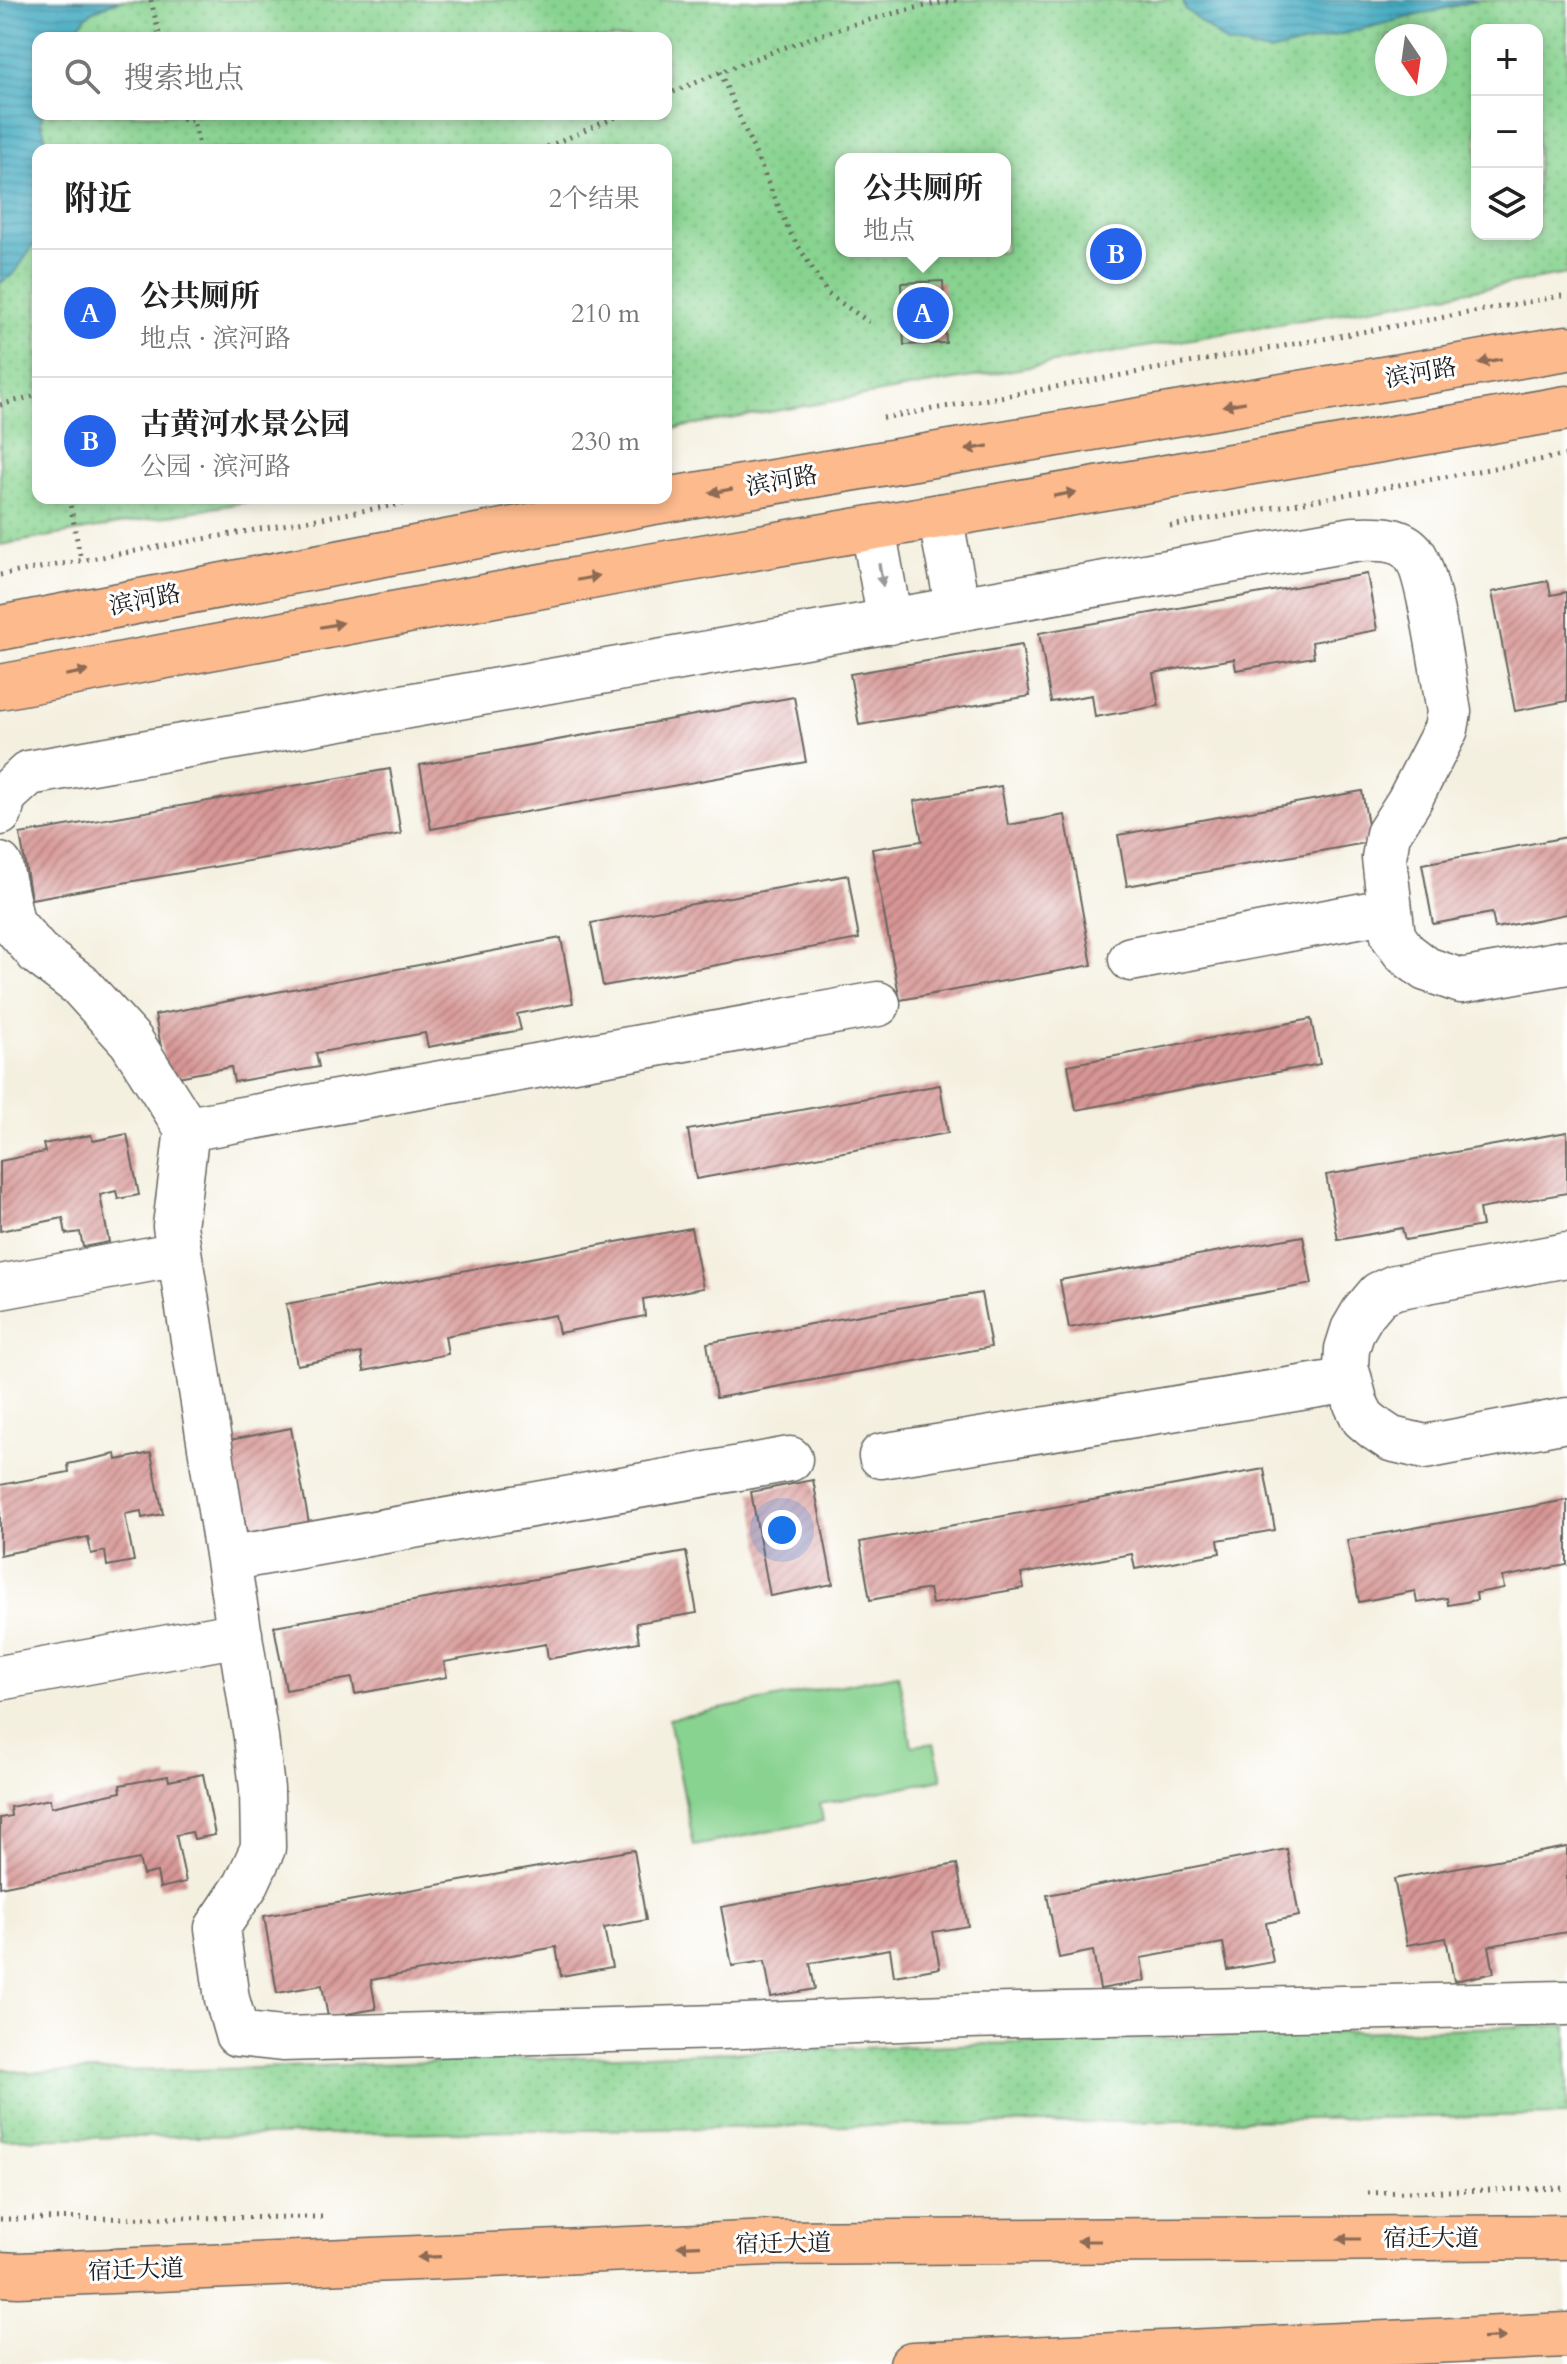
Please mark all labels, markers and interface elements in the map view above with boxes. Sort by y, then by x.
north arrow [1375,24,1447,96]
map controls [1471,24,1543,240]
button: + [1471,24,1543,96]
search box [32,32,672,120]
icon: search [60,54,104,98]
text: 搜索地点 [124,58,244,99]
button: − [1471,96,1543,168]
popup [835,153,1011,257]
text: 公共厕所 [863,168,983,209]
button: layers [1471,168,1543,240]
text: 附近 [64,176,132,222]
text: 2个结果 [549,181,640,216]
text: 地点 [863,213,915,248]
pin: B [1090,224,1142,284]
text: 公共厕所 [140,276,260,317]
pin: A [897,283,949,343]
text: A [80,296,100,331]
text: 210 m [571,296,640,331]
text: 地点 · 滨河路 [140,321,291,356]
street label: 滨河路 [1383,350,1459,396]
one-way arrow [1477,355,1502,368]
one-way arrow [1221,399,1246,411]
text: 古黄河水景公园 [140,404,350,445]
text: B [81,424,99,459]
text: 230 m [571,424,640,459]
one-way arrow [965,442,990,454]
text: 公园 · 滨河路 [140,449,291,484]
street label: 滨河路 [744,458,820,504]
one-way arrow [708,485,733,498]
one-way arrow [1052,488,1077,500]
one-way arrow [876,563,888,588]
one-way arrow [576,571,601,583]
street label: 滨河路 [107,577,183,623]
one-way arrow [320,619,345,631]
one-way arrow [64,667,89,679]
your location [762,1510,802,1550]
street label: 宿迁大道 [1383,2222,1479,2255]
street label: 宿迁大道 [735,2227,831,2261]
one-way arrow [1336,2233,1361,2245]
one-way arrow [1076,2234,1101,2247]
one-way arrow [676,2240,701,2253]
one-way arrow [416,2251,441,2264]
street label: 宿迁大道 [87,2252,185,2288]
one-way arrow [1482,2332,1507,2345]

